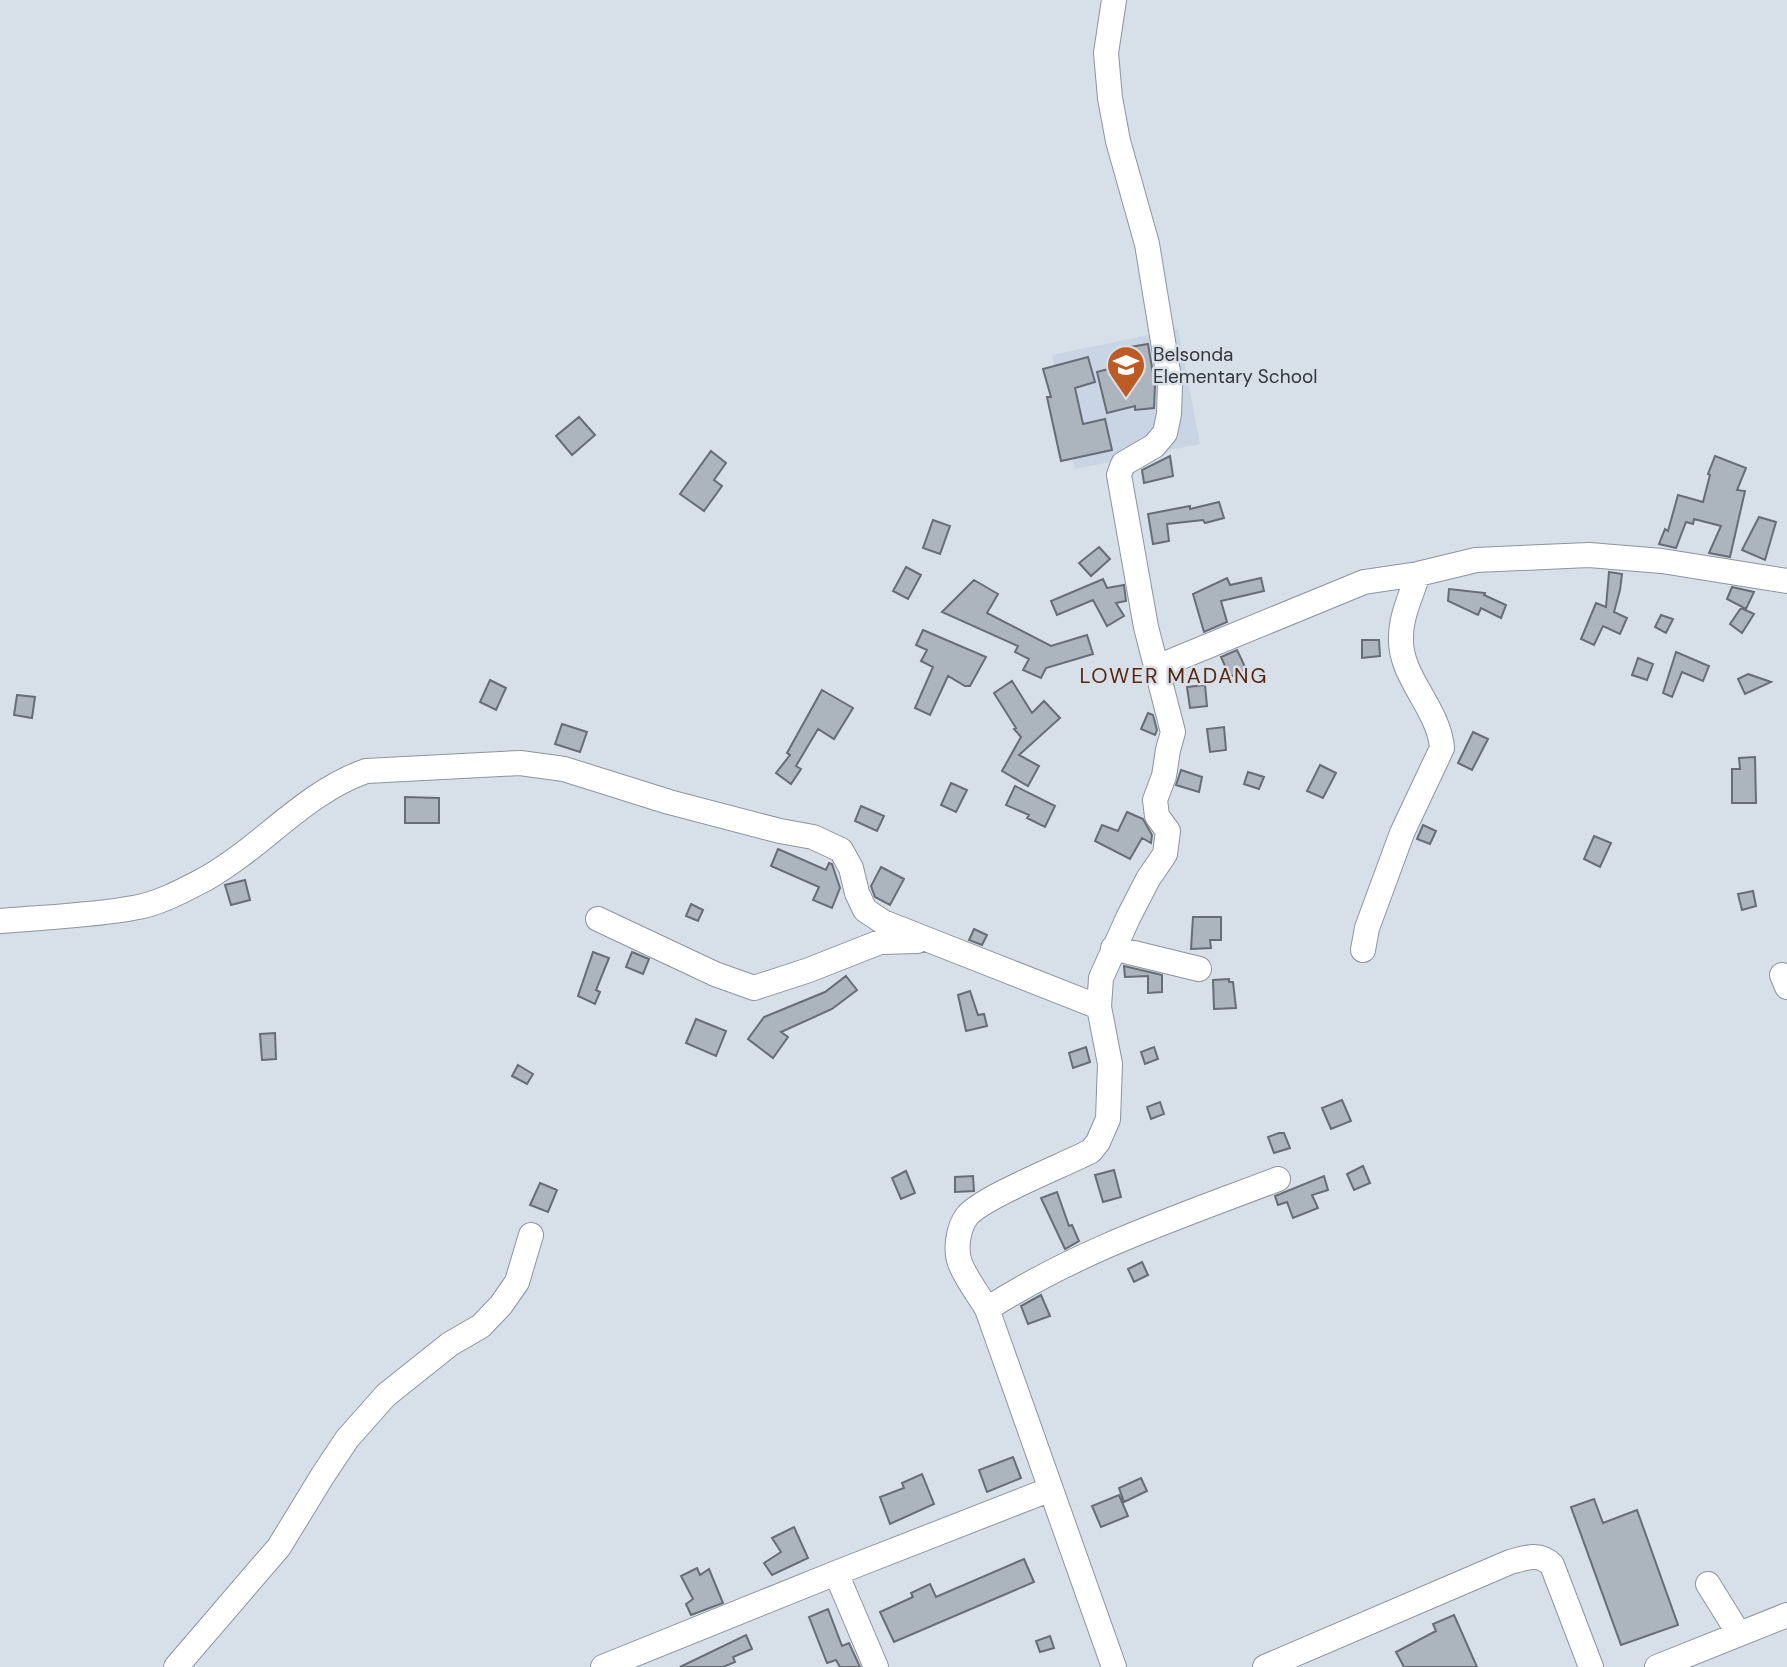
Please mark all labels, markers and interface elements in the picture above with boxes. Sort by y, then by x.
place label: Belsonda Elementary School [1153,342,1317,389]
school or university icon: Belsonda Elementary School [1105,344,1147,399]
district label: LOWER MADANG [1079,662,1269,690]

